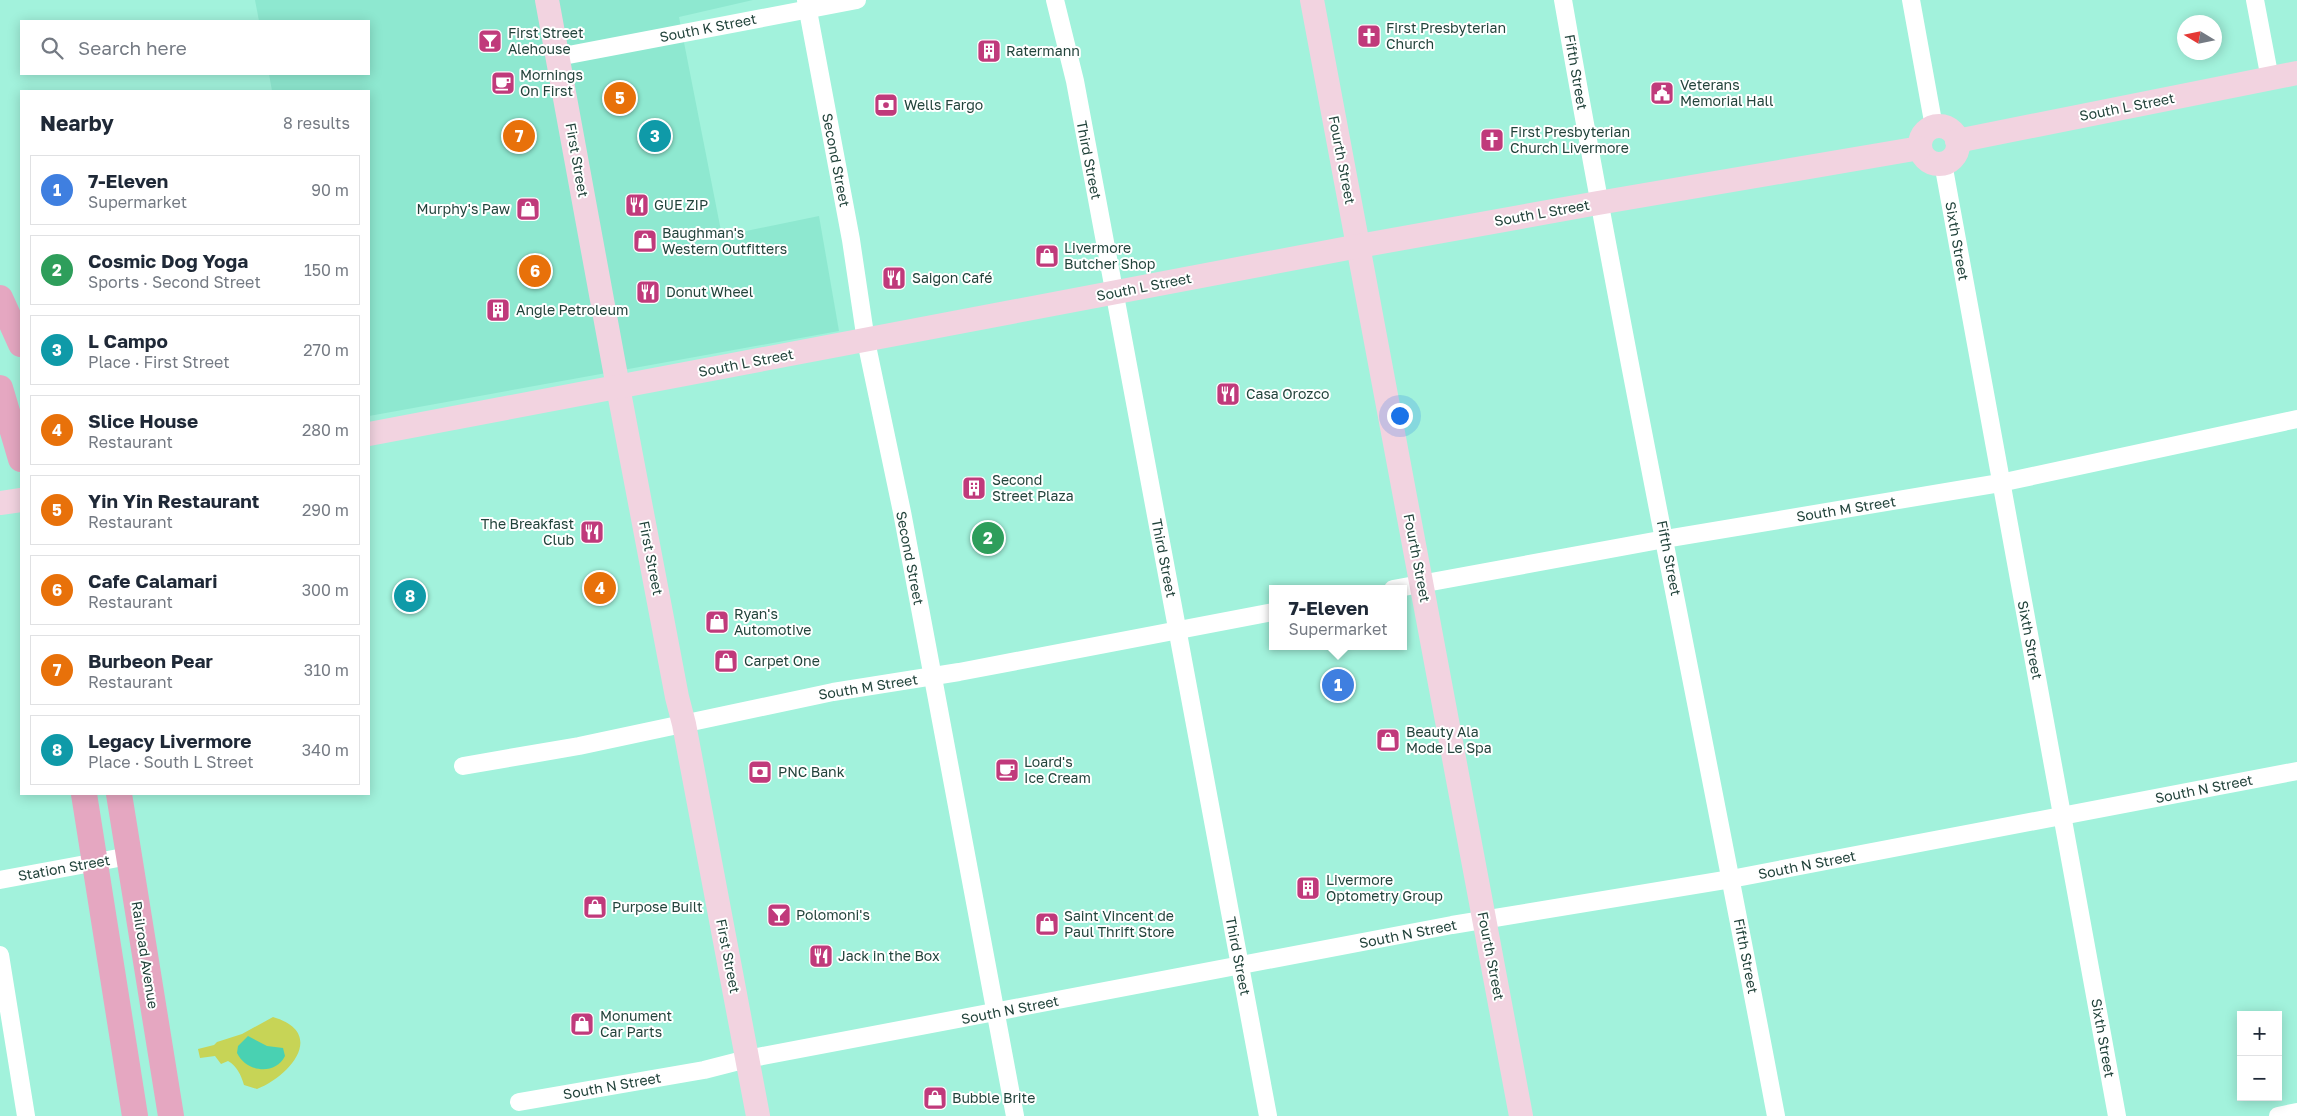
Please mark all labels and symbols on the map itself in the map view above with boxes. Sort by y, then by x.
street label: South K Street [658,10,758,45]
north arrow [2177,15,2222,60]
place label: First Presbyterian Church [1386,19,1506,52]
church icon: First Presbyterian Church [1356,23,1382,49]
place label: First Street Alehouse [508,24,584,57]
bar icon: First Street Alehouse [477,28,503,54]
street label: Fifth Street [1561,33,1592,111]
building icon: Ratermann [976,38,1002,64]
place label: Ratermann [1006,42,1080,59]
place label: Mornings On First [520,66,583,99]
cafe icon: Mornings On First [490,70,516,96]
place label: Veterans Memorial Hall [1680,76,1774,109]
pin: 5 [604,79,636,117]
public building icon: Veterans Memorial Hall [1649,80,1675,106]
street label: South L Street [2078,89,2176,124]
bank icon: Wells Fargo [873,92,899,118]
place label: Wells Fargo [904,96,983,113]
street label: Second Street [819,112,854,208]
street label: Fourth Street [1326,114,1359,206]
pin: 7 [503,117,535,155]
pin: 3 [639,117,671,155]
street label: Third Street [1074,119,1105,201]
street label: First Street [563,121,592,199]
place label: First Presbyterian Church Livermore [1510,123,1630,156]
church icon: First Presbyterian Church Livermore [1479,127,1505,153]
restaurant icon: GUE ZIP [624,192,650,218]
shop icon: Murphy's Paw [515,196,541,222]
place label: GUE ZIP [654,196,708,213]
street label: South L Street [1493,196,1591,229]
place label: Murphy's Paw [417,200,510,217]
street label: Sixth Street [1942,200,1973,282]
place label: Baughman's Western Outfitters [662,224,787,257]
shop icon: Baughman's Western Outfitters [632,228,658,254]
place label: Livermore Butcher Shop [1064,239,1155,272]
shop icon: Livermore Butcher Shop [1034,243,1060,269]
pin: 6 [519,252,551,290]
restaurant icon: Saigon Café [881,265,907,291]
place label: Saigon Café [912,269,992,286]
street label: South L Street [1095,269,1193,304]
restaurant icon: Donut Wheel [635,279,661,305]
place label: Donut Wheel [666,283,753,300]
building icon: Angle Petroleum [485,297,511,323]
place label: Angle Petroleum [516,301,628,318]
street label: South L Street [697,345,795,380]
restaurant icon: Casa Orozco [1215,381,1241,407]
place label: Casa Orozco [1246,385,1330,402]
your location [1387,403,1413,429]
place label: Second Street Plaza [992,471,1074,504]
building icon: Second Street Plaza [961,475,987,501]
street label: South M Street [1795,492,1897,525]
street label: Second Street [893,510,928,606]
street label: Fourth Street [1401,512,1434,604]
place label: The Breakfast Club [481,515,574,548]
street label: Third Street [1149,517,1180,599]
restaurant icon: The Breakfast Club [579,519,605,545]
street label: First Street [636,519,667,597]
pin: 2 [972,519,1004,557]
street label: Fifth Street [1654,519,1685,597]
pin: 4 [584,569,616,607]
pin: 8 [394,577,426,615]
street label: Sixth Street [2015,599,2046,681]
place label: Ryan's Automotive [734,605,811,638]
shop icon: Ryan's Automotive [704,609,730,635]
shop icon: Carpet One [713,648,739,674]
place label: Carpet One [744,652,820,669]
pin: 1 [1322,666,1354,704]
street label: South M Street [817,670,919,703]
place label: Beauty Ala Mode Le Spa [1406,723,1492,756]
shop icon: Beauty Ala Mode Le Spa [1375,727,1401,753]
place label: Loard's Ice Cream [1024,753,1091,786]
cafe icon: Loard's Ice Cream [994,757,1020,783]
bank icon: PNC Bank [747,759,773,785]
place label: PNC Bank [778,763,845,780]
street label: South N Street [2154,771,2254,806]
street label: South N Street [1757,847,1857,882]
street label: Station Street [16,851,111,884]
place label: Livermore Optometry Group [1326,871,1443,904]
building icon: Livermore Optometry Group [1295,875,1321,901]
shop icon: Purpose Built [582,894,608,920]
place label: Purpose Built [612,898,703,915]
street label: Railroad Avenue [129,900,162,1010]
bar icon: Polomoni's [766,902,792,928]
place label: Polomoni's [796,906,870,923]
place label: Saint Vincent de Paul Thrift Store [1064,907,1174,940]
street label: Fourth Street [1475,910,1508,1002]
shop icon: Saint Vincent de Paul Thrift Store [1034,911,1060,937]
street label: Third Street [1223,915,1254,997]
street label: South N Street [1358,916,1458,951]
street label: First Street [713,917,744,995]
street label: Fifth Street [1731,917,1762,995]
restaurant icon: Jack in the Box [808,943,834,969]
place label: Jack in the Box [838,947,940,964]
street label: South N Street [960,992,1060,1027]
street label: Sixth Street [2088,997,2119,1079]
place label: Monument Car Parts [600,1007,672,1040]
shop icon: Monument Car Parts [569,1011,595,1037]
street label: South N Street [562,1069,662,1102]
shop icon: Bubble Brite [922,1085,948,1111]
place label: Bubble Brite [952,1089,1035,1106]

